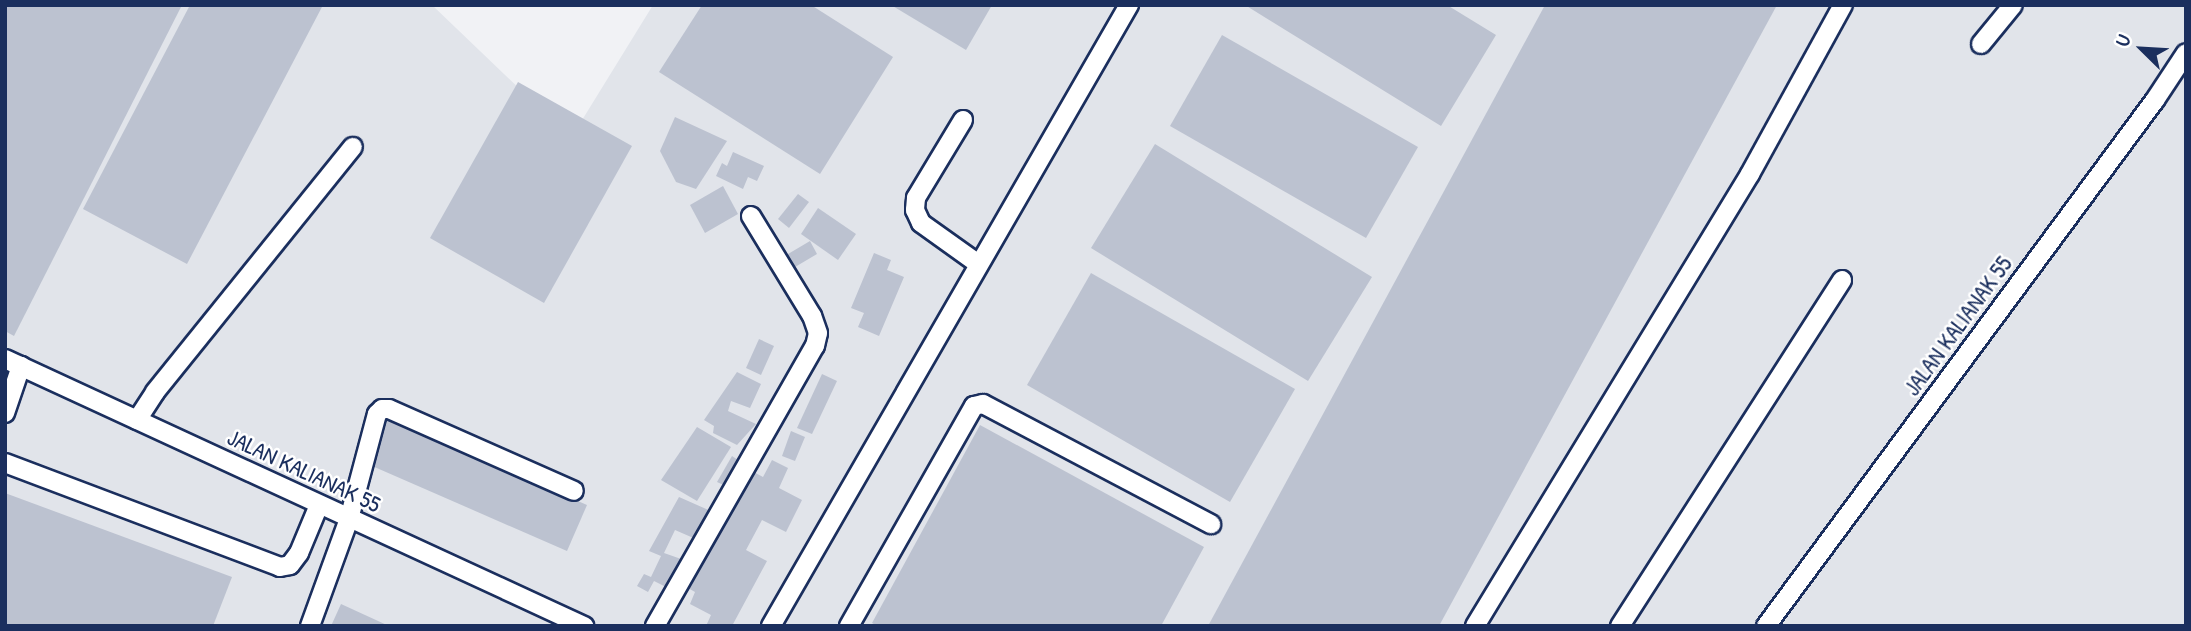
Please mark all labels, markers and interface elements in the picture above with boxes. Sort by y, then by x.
north arrow [2107,14,2177,84]
text: U [2109,30,2137,51]
street label: JALAN KALIANAK 55 [1898,251,2018,401]
street label: JALAN KALIANAK 55 [223,423,385,519]

